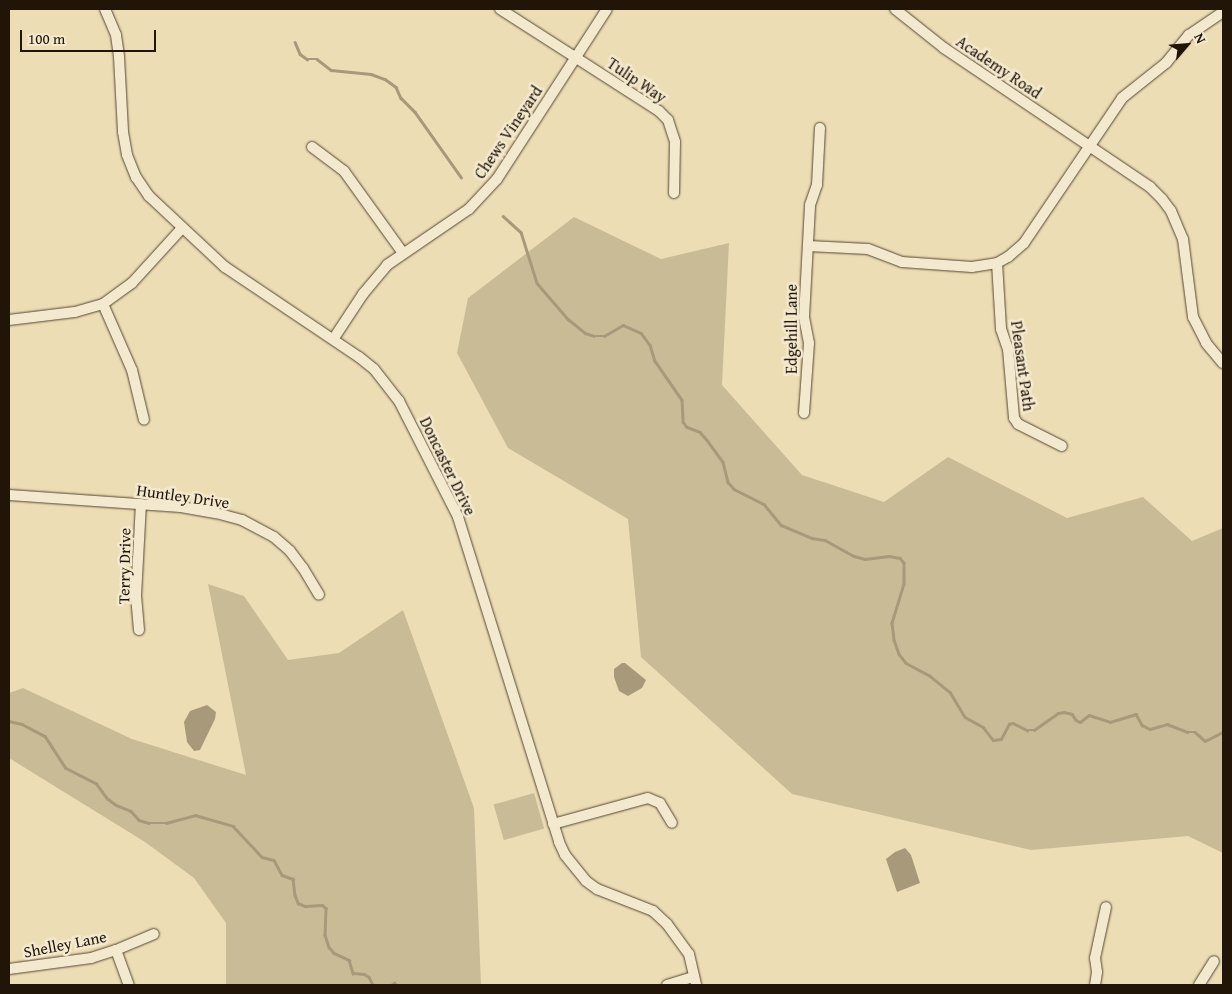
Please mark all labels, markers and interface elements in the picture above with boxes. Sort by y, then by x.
scale bar [22,20,159,52]
north arrow [1162,20,1212,70]
text: 100 m [28,28,65,49]
text: N [1189,29,1211,47]
street label: Academy Road [953,32,1045,102]
street label: Tulip Way [604,53,670,107]
street label: Chews Vineyard [470,82,546,182]
street label: Edgehill Lane [781,284,801,374]
street label: Pleasant Path [1007,320,1039,412]
street label: Doncaster Drive [416,414,480,518]
street label: Huntley Drive [135,480,231,512]
street label: Terry Drive [114,528,134,604]
street label: Shelley Lane [22,927,108,961]

